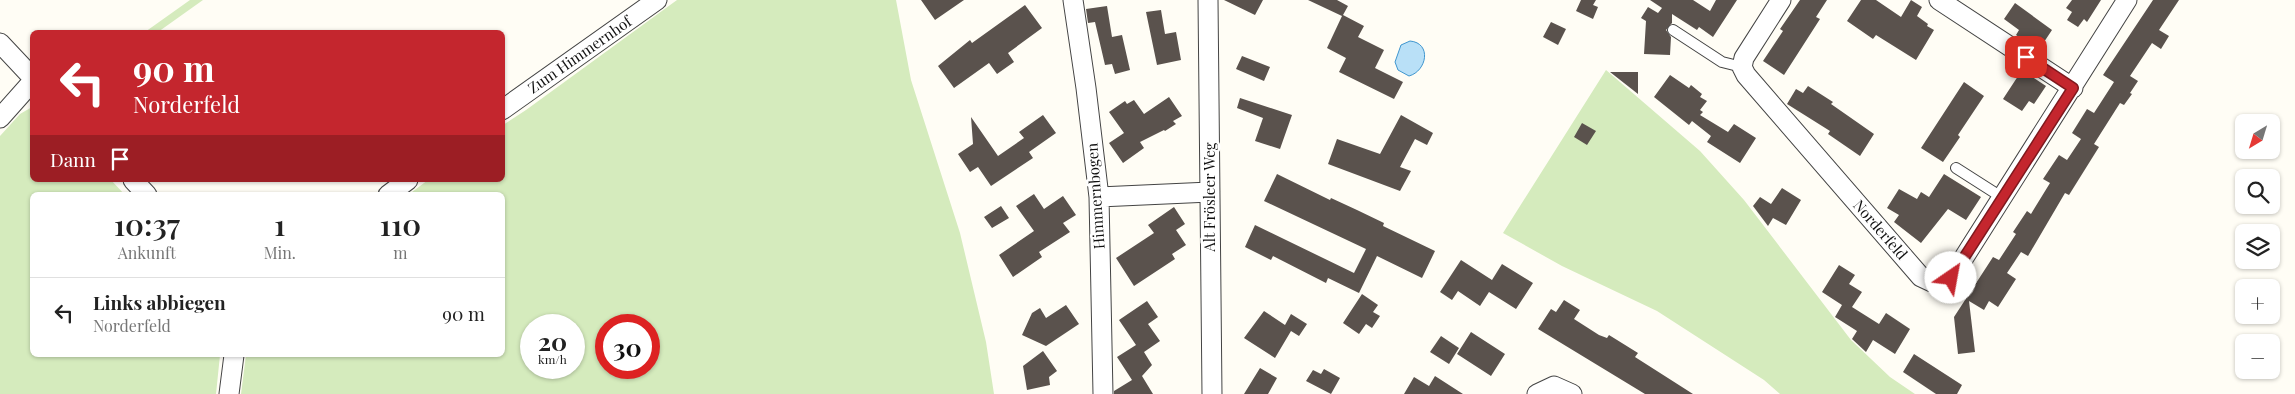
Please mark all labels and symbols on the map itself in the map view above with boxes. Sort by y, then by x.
street label: Zum Himmernhof [524,10,636,97]
pin [2005,36,2047,78]
north arrow [2235,114,2280,159]
street label: Himmernbogen [1081,142,1109,250]
street label: Alt Frösleer Weg [1199,142,1219,253]
street label: Norderfeld [1849,195,1912,264]
position arrow [1924,251,1976,303]
speed limit sign: 30 [595,314,660,379]

